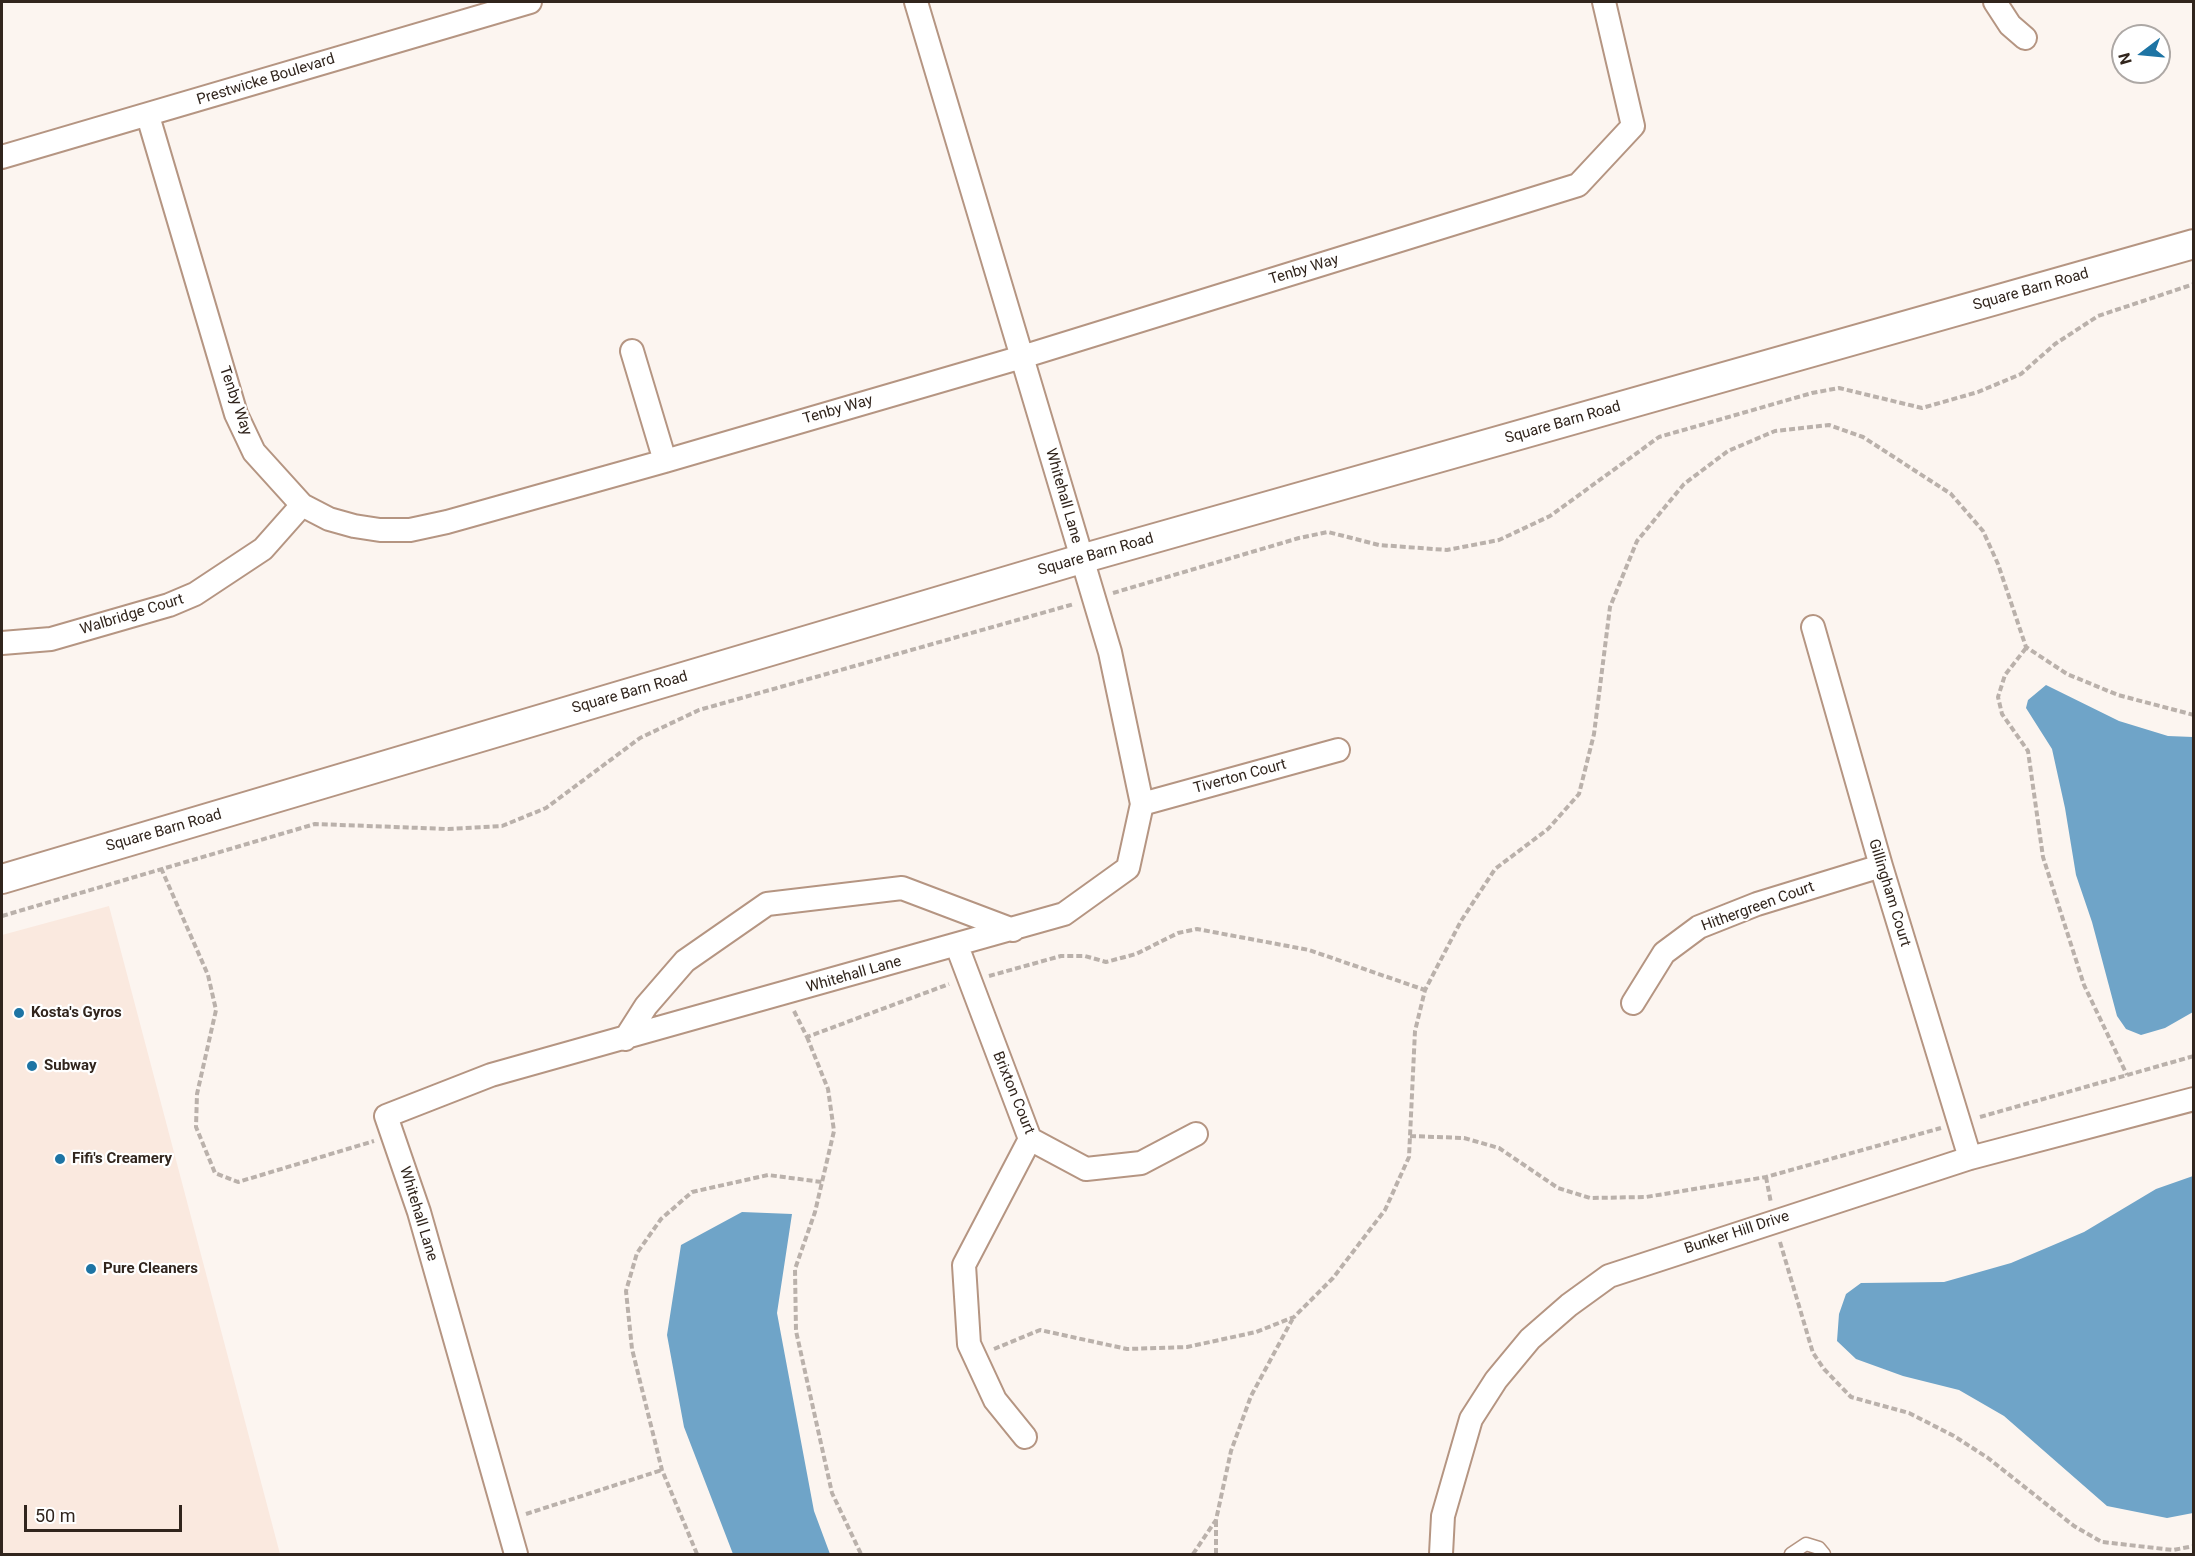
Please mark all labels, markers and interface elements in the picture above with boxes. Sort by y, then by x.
north arrow [2111,24,2171,84]
street label: Prestwicke Boulevard [195,50,337,110]
text: N [2114,51,2136,67]
street label: Tenby Way [1267,251,1341,289]
street label: Square Barn Road [1971,265,2091,315]
street label: Tenby Way [215,364,255,438]
street label: Tenby Way [801,391,875,429]
street label: Square Barn Road [1503,398,1623,448]
street label: Whitehall Lane [1041,446,1085,546]
street label: Square Barn Road [1036,530,1156,580]
street label: Walbridge Court [78,591,186,639]
street label: Square Barn Road [570,668,690,718]
street label: Tiverton Court [1192,756,1288,798]
street label: Square Barn Road [104,806,224,856]
street label: Gillingham Court [1864,837,1914,949]
street label: Hithergreen Court [1699,878,1817,936]
street label: Whitehall Lane [804,953,904,997]
place label: Kosta's Gyros [31,1004,122,1022]
marker: Kosta's Gyros [12,1006,26,1020]
street label: Brixton Court [988,1049,1038,1137]
place label: Subway [44,1057,97,1075]
marker: Subway [25,1059,39,1073]
place label: Fifi's Creamery [72,1150,172,1168]
marker: Fifi's Creamery [53,1152,67,1166]
street label: Whitehall Lane [395,1165,441,1263]
street label: Bunker Hill Drive [1682,1208,1792,1258]
place label: Pure Cleaners [103,1260,198,1278]
marker: Pure Cleaners [84,1262,98,1276]
scale bar [27,1493,184,1531]
text: 50 m [35,1505,75,1526]

